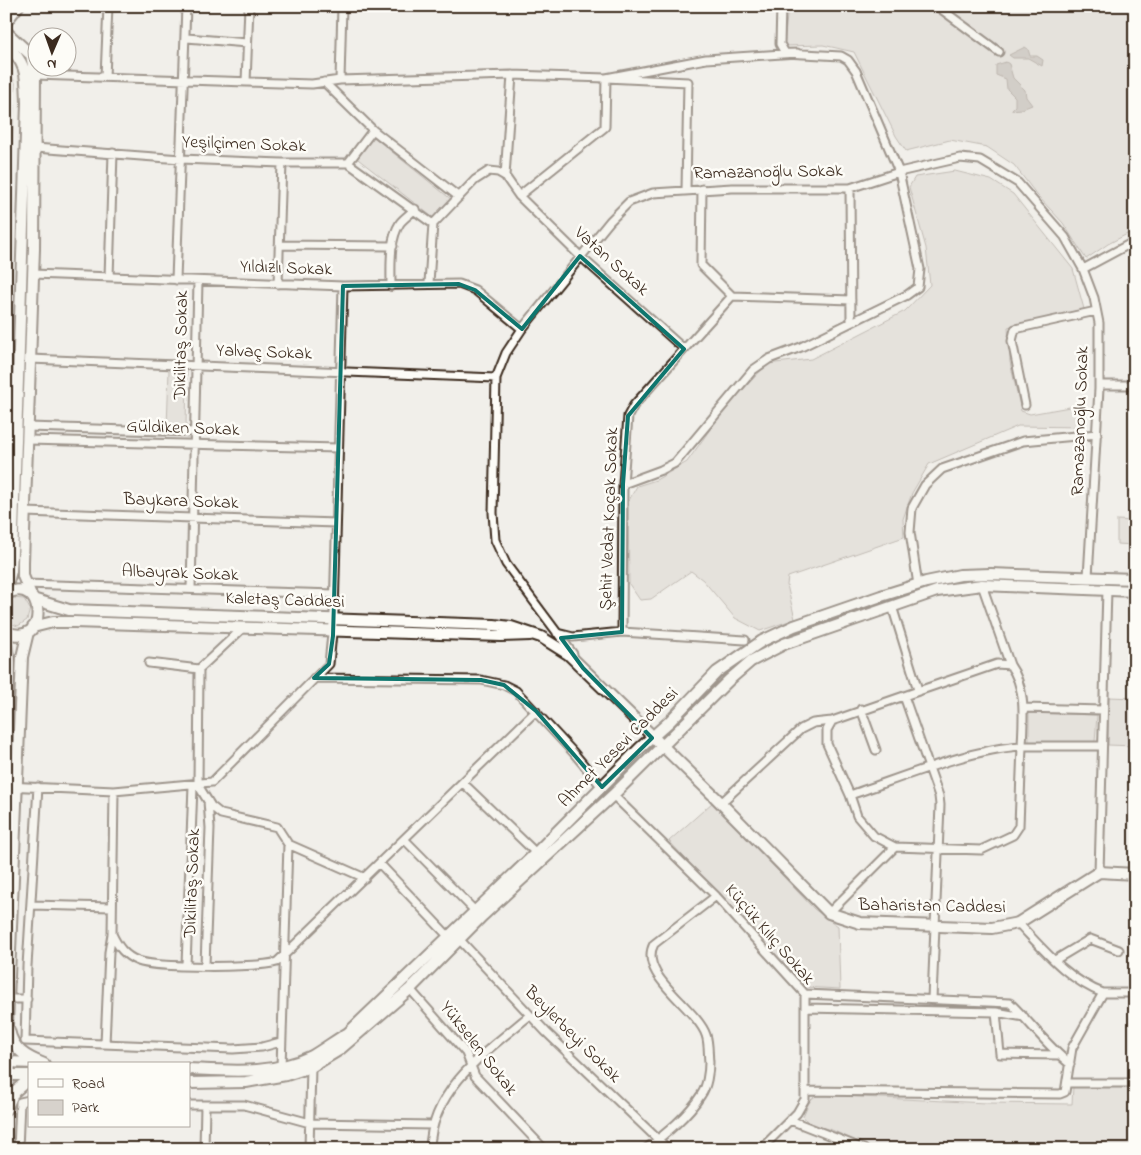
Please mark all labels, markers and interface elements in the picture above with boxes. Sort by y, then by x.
north arrow [28,28,78,78]
text: N [47,53,57,74]
street label: Yeşilçimen Sokak [181,130,307,160]
street label: Ramazanoğlu Sokak [693,159,843,188]
street label: Vatan Sokak [567,220,654,303]
street label: Yıldızlı Sokak [240,254,333,284]
street label: Dikilitaş Sokak [168,290,196,401]
street label: Yalvaç Sokak [216,338,313,368]
street label: Ramazanoğlu Sokak [1065,346,1098,496]
street label: Güldiken Sokak [126,414,240,444]
street label: Şehit Vedat Koçak Sokak [594,427,626,611]
street label: Baykara Sokak [122,487,239,517]
street label: Albayrak Sokak [121,559,239,589]
street label: Kaletaş Caddesi [225,586,345,616]
street label: Ahmet Yesevi Caddesi [553,682,685,814]
street label: Dikilitaş Sokak [178,828,208,939]
street label: Küçük Kılıç Sokak [718,879,820,991]
street label: Baharistan Caddesi [857,893,1006,921]
street label: Beylerbeyi Sokak [517,980,627,1090]
street label: Yükselen Sokak [433,996,523,1102]
legend [28,1062,190,1128]
text: Road [72,1073,105,1095]
text: Park [72,1097,100,1119]

